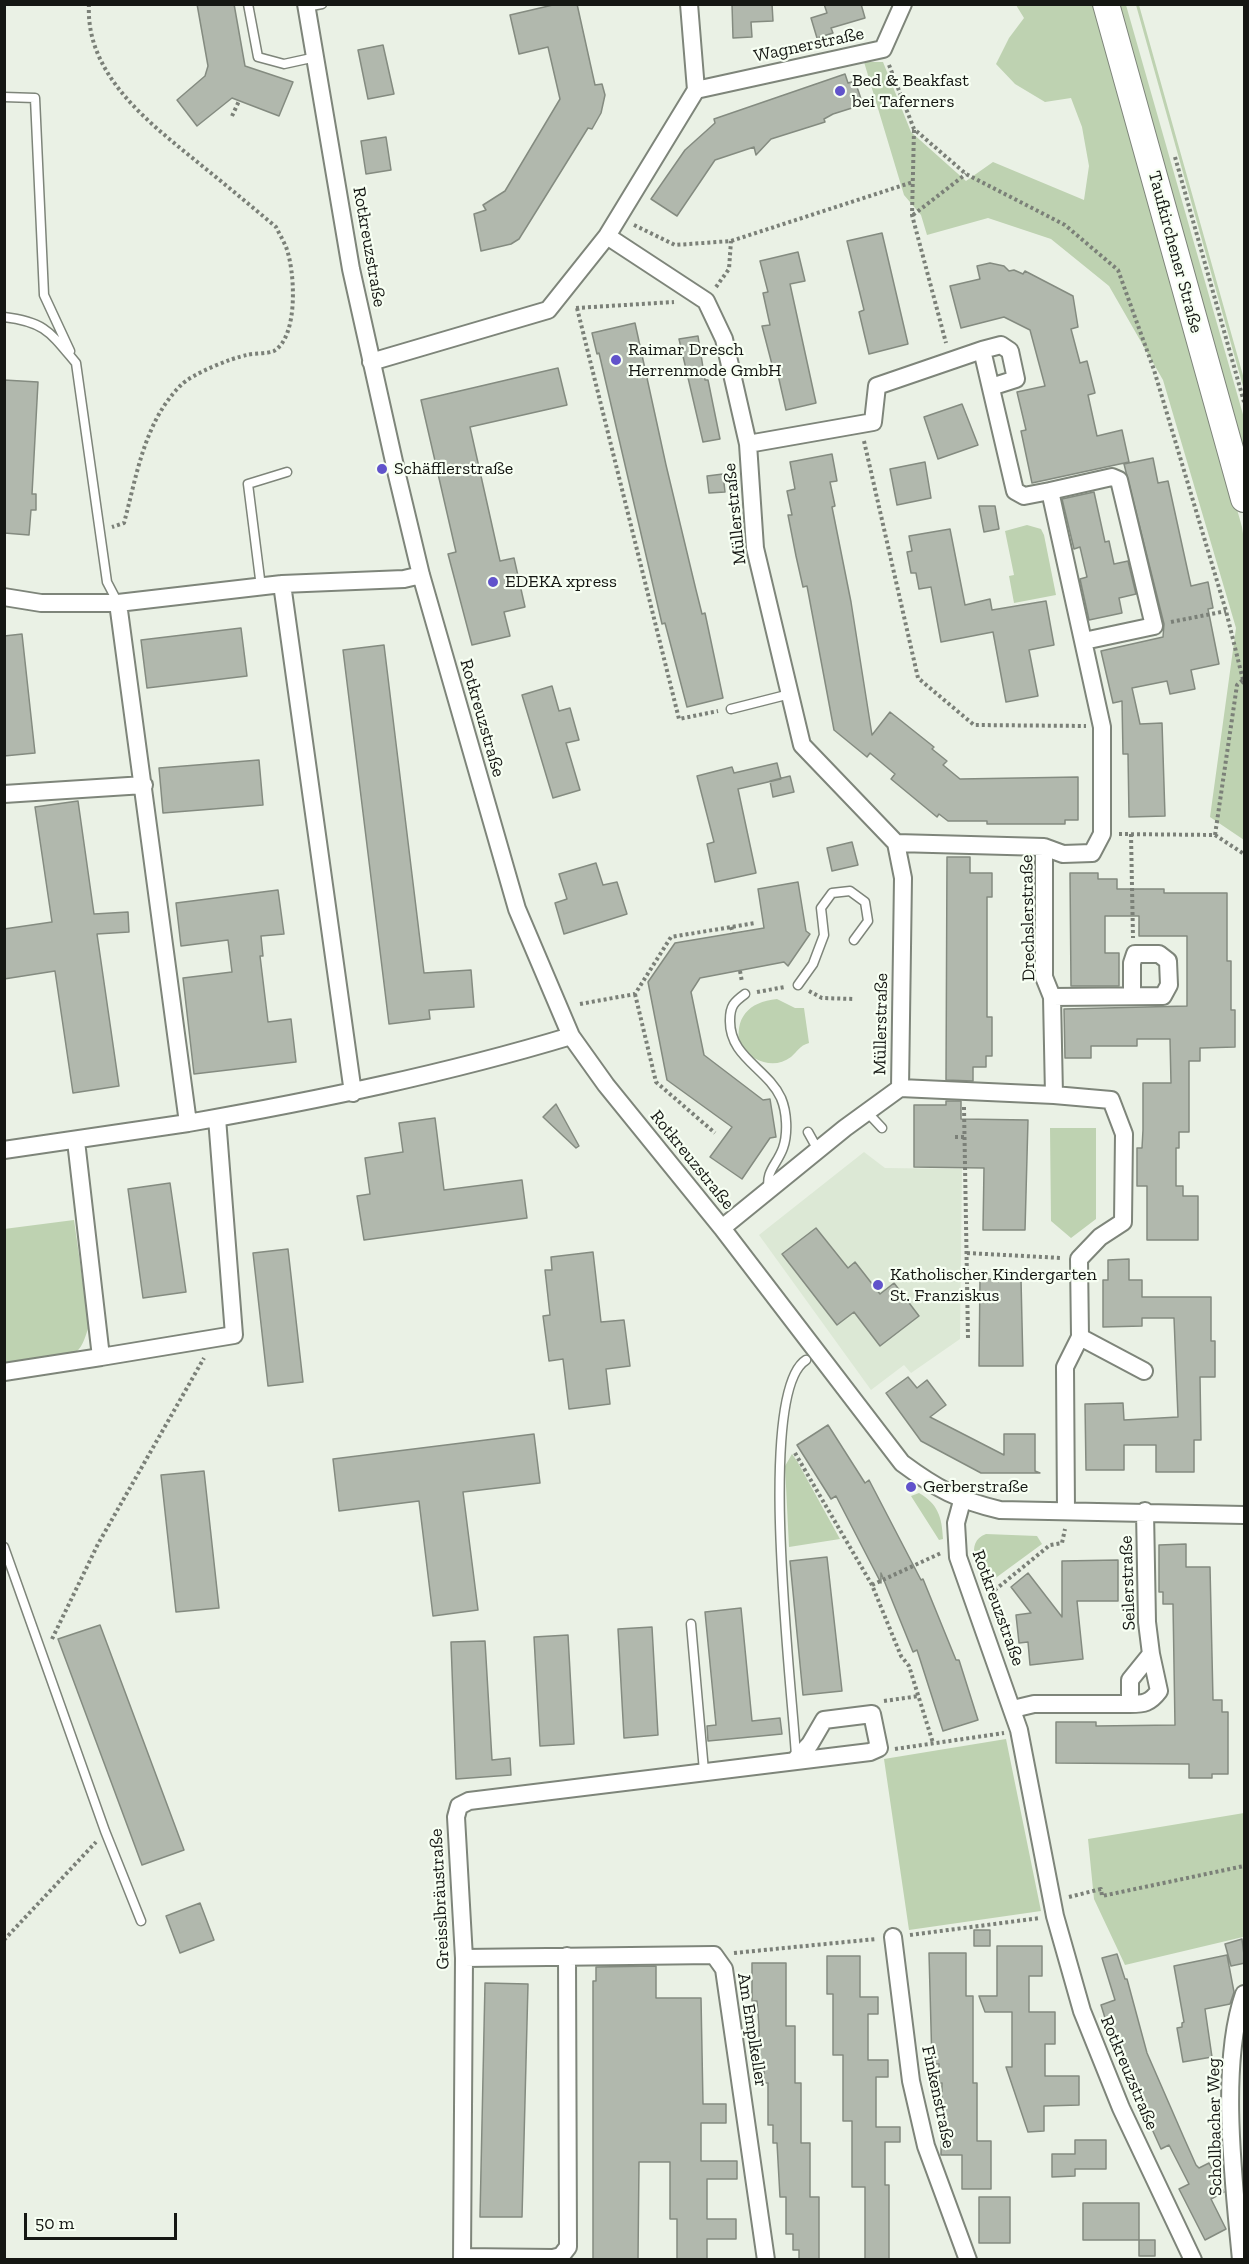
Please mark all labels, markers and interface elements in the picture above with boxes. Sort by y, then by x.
street label: Wagnerstraße [752,23,866,67]
place label: Bed & Beakfast bei Taferners [852,70,969,112]
marker: Bed & Beakfast bei Taferners [833,84,847,98]
street label: Taufkirchener Straße [1143,169,1207,335]
street label: Rotkreuzstraße [348,185,390,309]
place label: Raimar Dresch Herrenmode GmbH [628,339,782,382]
marker: Raimar Dresch Herrenmode GmbH [609,353,623,367]
place label: Schäfflerstraße [394,458,513,480]
marker: Schäfflerstraße [375,462,389,476]
street label: Müllerstraße [719,462,751,566]
place label: EDEKA xpress [505,571,617,593]
marker: EDEKA xpress [486,575,500,589]
street label: Rotkreuzstraße [455,657,509,779]
street label: Drechslerstraße [1016,854,1040,982]
street label: Müllerstraße [869,973,893,1075]
street label: Rotkreuzstraße [645,1106,739,1214]
place label: Katholischer Kindergarten St. Franziskus [890,1264,1097,1306]
marker: Katholischer Kindergarten St. Franziskus [871,1278,885,1292]
place label: Gerberstraße [923,1476,1028,1498]
marker: Gerberstraße [904,1480,918,1494]
street label: Seilerstraße [1116,1535,1140,1631]
street label: Rotkreuzstraße [967,1547,1029,1669]
street label: Greisslbräustraße [426,1828,454,1970]
street label: Am Emplkeller [732,1971,772,2089]
street label: Rotkreuzstraße [1095,2013,1163,2133]
street label: Finkenstraße [917,2044,959,2150]
street label: Schollbacher Weg [1203,2058,1227,2196]
scale bar [27,2201,180,2239]
text: 50 m [35,2212,74,2234]

